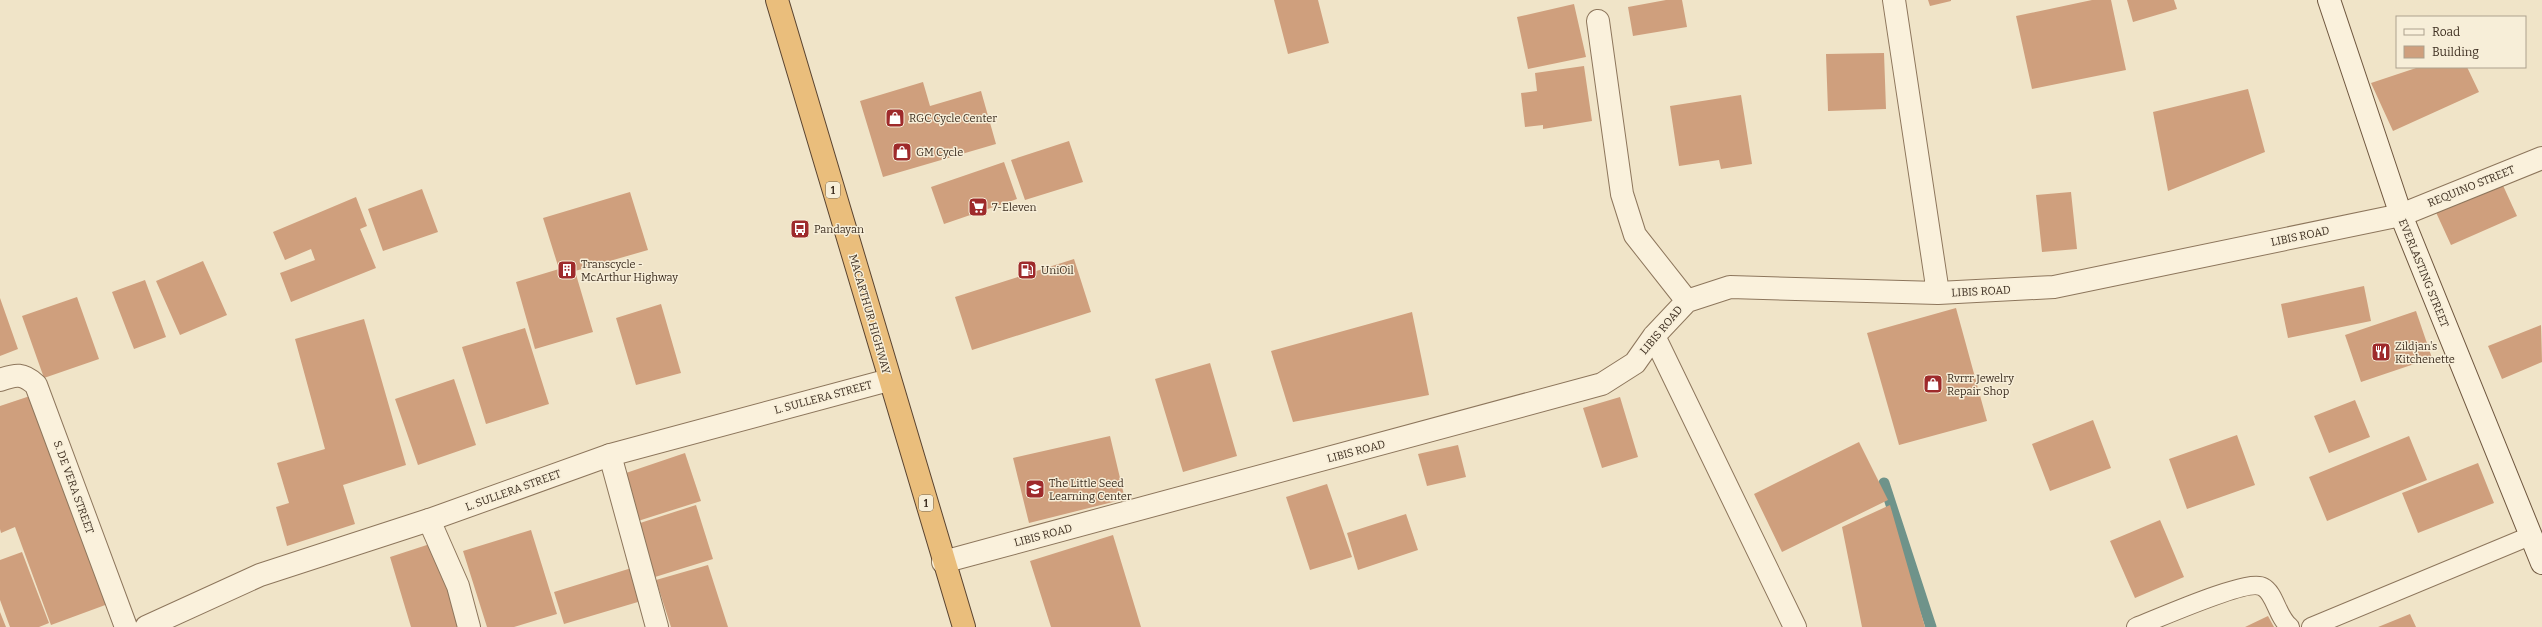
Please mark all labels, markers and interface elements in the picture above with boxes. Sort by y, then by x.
legend [2396,16,2526,68]
text: Road [2432,25,2460,39]
text: Building [2432,45,2479,59]
shop icon: RGC Cycle Center [884,107,906,129]
place label: RGC Cycle Center [909,112,997,125]
shop icon: GM Cycle [891,141,913,163]
place label: GM Cycle [916,146,963,159]
street label: REQUINO STREET [2426,163,2517,210]
road number: 1 [826,182,840,198]
supermarket icon: 7-Eleven [967,196,989,218]
place label: 7-Eleven [992,201,1037,214]
street label: EVERLASTING STREET [2396,217,2451,330]
bus stop icon: Pandayan [789,218,811,240]
place label: Pandayan [814,223,864,236]
street label: LIBIS ROAD [2270,224,2331,249]
street label: MACARTHUR HIGHWAY [846,253,893,376]
place label: Transcycle - McArthur Highway [581,258,678,284]
building icon: Transcycle - McArthur Highway [556,259,578,281]
fuel station icon: UniOil [1016,259,1038,281]
place label: UniOil [1041,264,1074,277]
street label: LIBIS ROAD [1951,283,2011,300]
street label: LIBIS ROAD [1637,303,1686,357]
place label: Zildjan's Kitchenette [2395,340,2455,366]
restaurant icon: Zildjan's Kitchenette [2370,341,2392,363]
place label: Rvrrr Jewelry Repair Shop [1947,372,2014,398]
shop icon: Rvrrr Jewelry Repair Shop [1922,373,1944,395]
street label: L. SULLERA STREET [773,378,874,417]
street label: LIBIS ROAD [1326,437,1387,465]
street label: S. DE VERA STREET [51,439,97,536]
street label: L. SULLERA STREET [464,467,563,514]
place label: The Little Seed Learning Center [1049,477,1132,503]
school or university icon: The Little Seed Learning Center [1024,478,1046,500]
road number: 1 [919,495,933,511]
street label: LIBIS ROAD [1013,521,1074,549]

